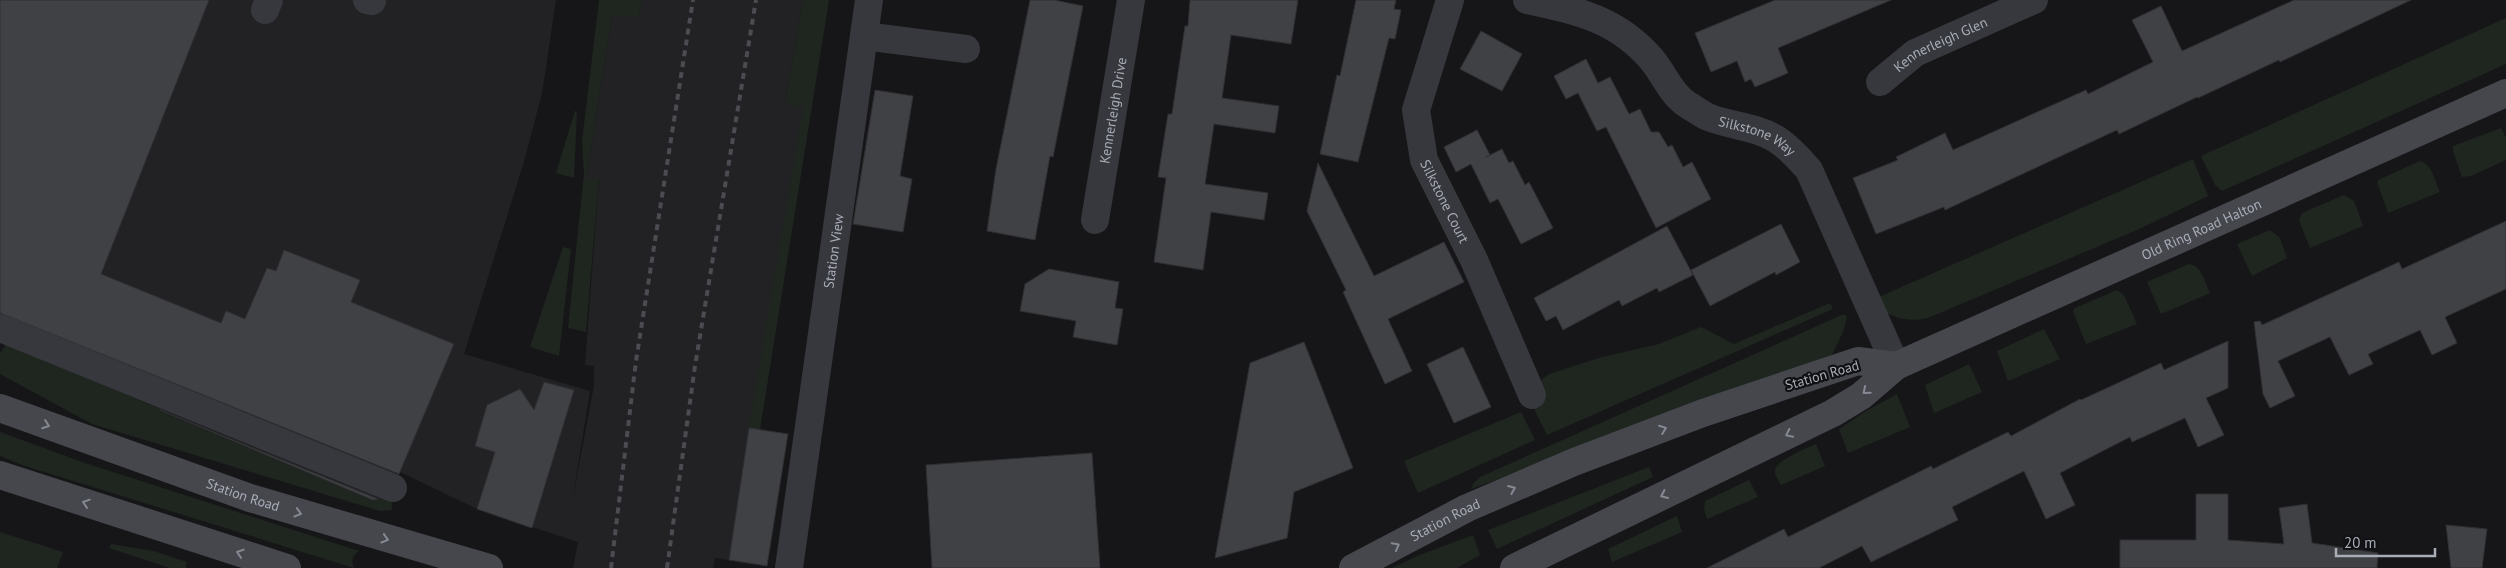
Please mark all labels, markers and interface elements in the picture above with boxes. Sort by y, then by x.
street label: Kennerleigh Glen [1890,13,1990,76]
street label: Kennerleigh Drive [1095,56,1130,165]
street label: Silkstone Way [1716,112,1800,160]
street label: Silkstone Court [1416,157,1473,246]
street label: Old Ring Road Halton [2138,195,2264,264]
street label: Station View [819,212,848,290]
street label: Station Road [1783,356,1861,394]
one-way arrow [1863,386,1872,394]
one-way arrow [41,419,50,429]
one-way arrow [1658,424,1667,435]
one-way arrow [1785,428,1794,438]
street label: Station Road [204,474,282,515]
one-way arrow [1508,485,1516,495]
one-way arrow [1660,489,1669,499]
street label: Station Road [1407,494,1483,545]
one-way arrow [82,498,91,508]
one-way arrow [294,507,302,517]
scale bar [2336,526,2435,558]
one-way arrow [381,533,389,543]
text: 20 m [2344,533,2377,552]
one-way arrow [1391,542,1400,552]
one-way arrow [237,549,245,559]

